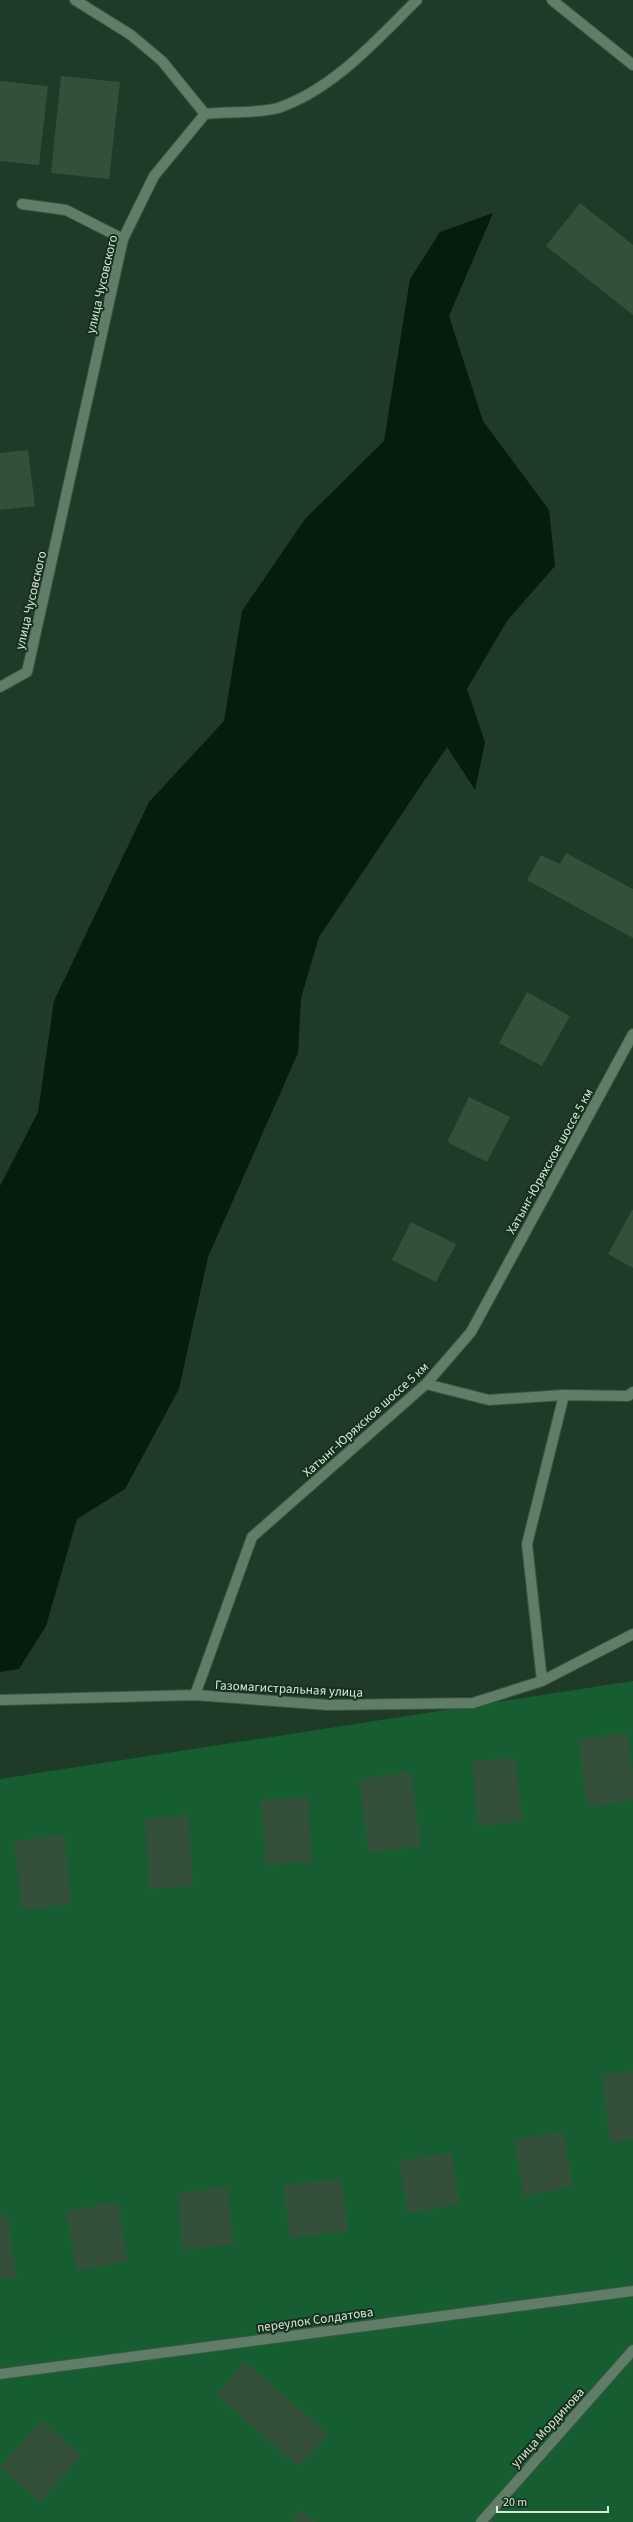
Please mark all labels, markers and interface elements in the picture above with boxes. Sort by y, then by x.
street label: улица Чусовского [82,233,122,335]
street label: улица Чусовского [11,549,51,651]
street label: Хатынг-Юряхское шоссе 5 км [502,1085,598,1238]
street label: Хатынг-Юряхское шоссе 5 км [299,1358,433,1481]
street label: Газомагистральная улица [215,1676,363,1702]
street label: переулок Солдатова [256,2303,374,2337]
street label: улица Мординова [507,2384,589,2472]
scale bar [497,2488,608,2514]
text: 20 m [503,2494,527,2511]

